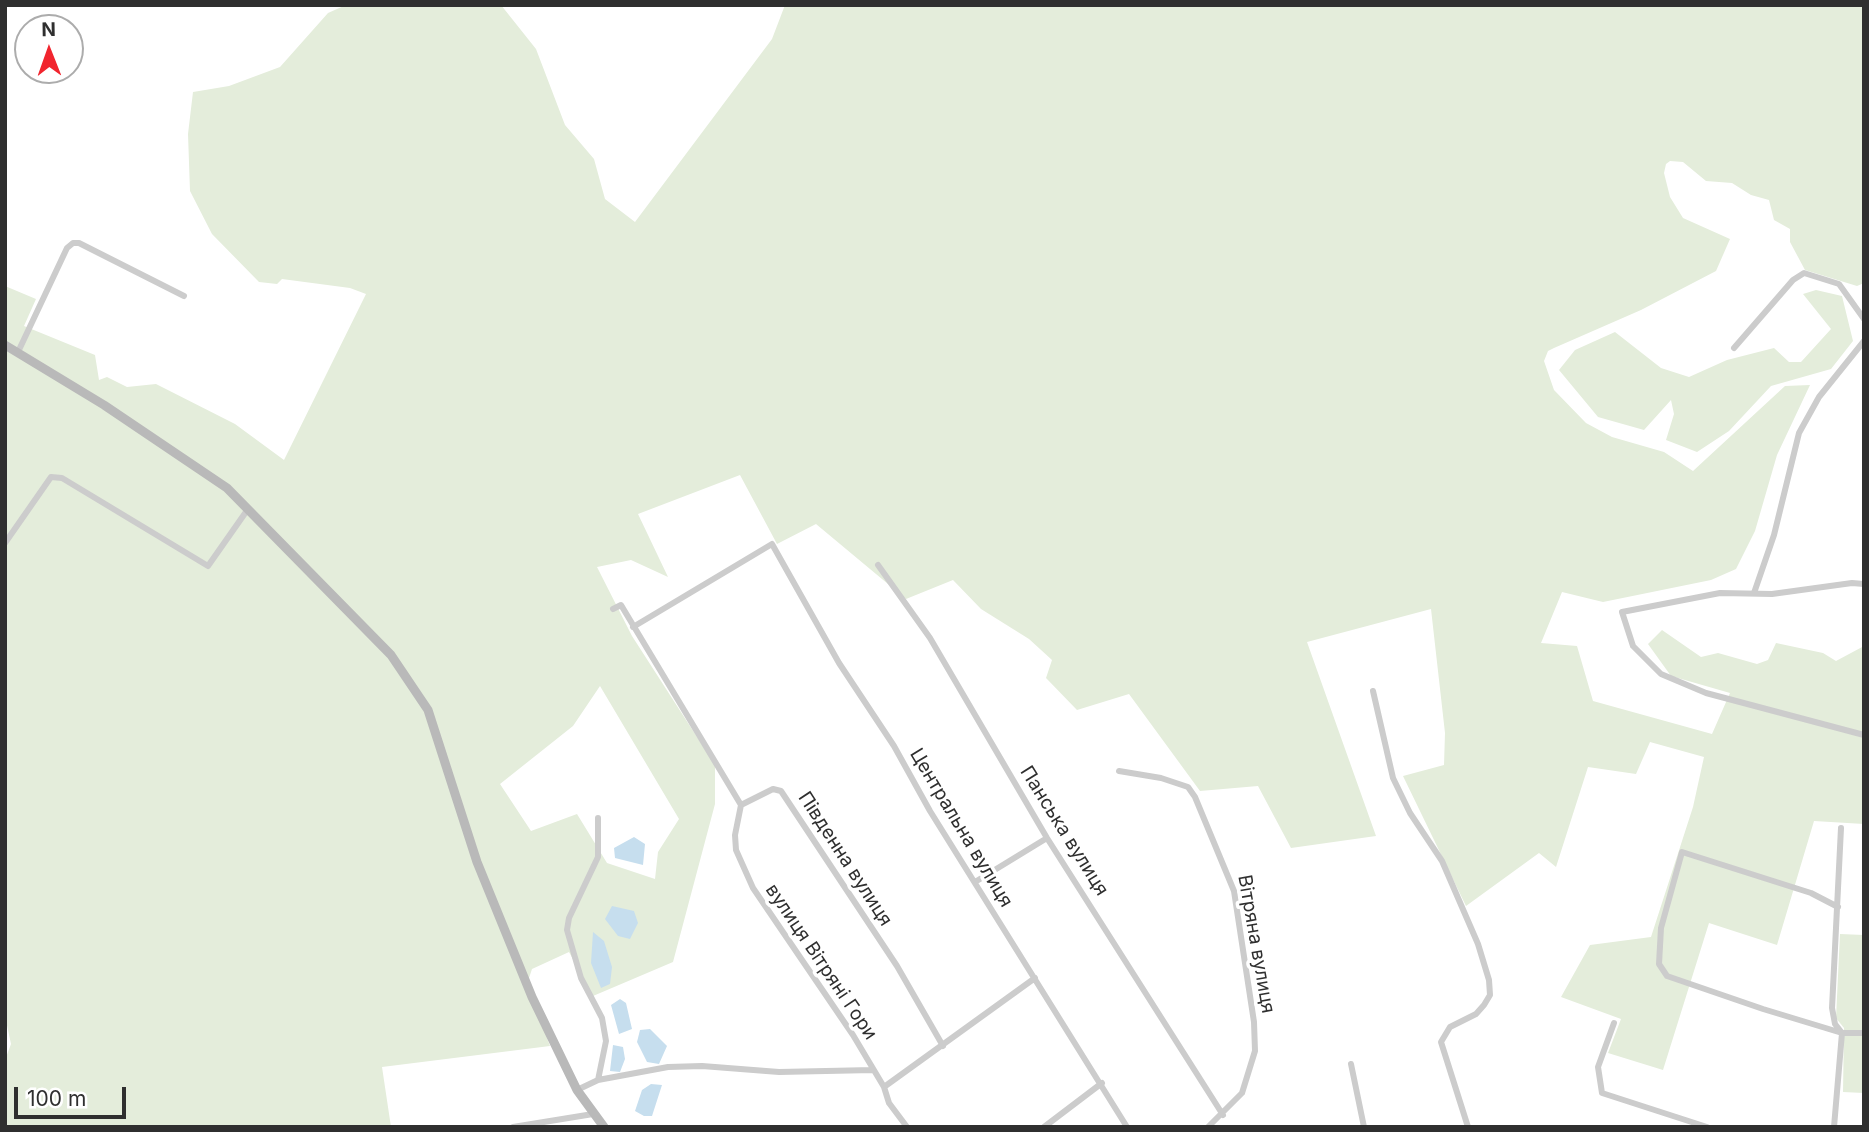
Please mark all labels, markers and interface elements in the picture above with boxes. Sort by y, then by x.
north arrow [14,14,84,84]
text: N [41,18,56,41]
street label: Центральна вулиця [905,745,1017,911]
street label: Панська вулиця [1015,762,1113,900]
street label: Південна вулиця [793,788,897,930]
street label: Вітряна вулиця [1233,873,1279,1015]
street label: вулиця Вітряні Гори [760,880,882,1044]
scale bar [18,1072,130,1116]
text: 100 m [27,1086,86,1111]

